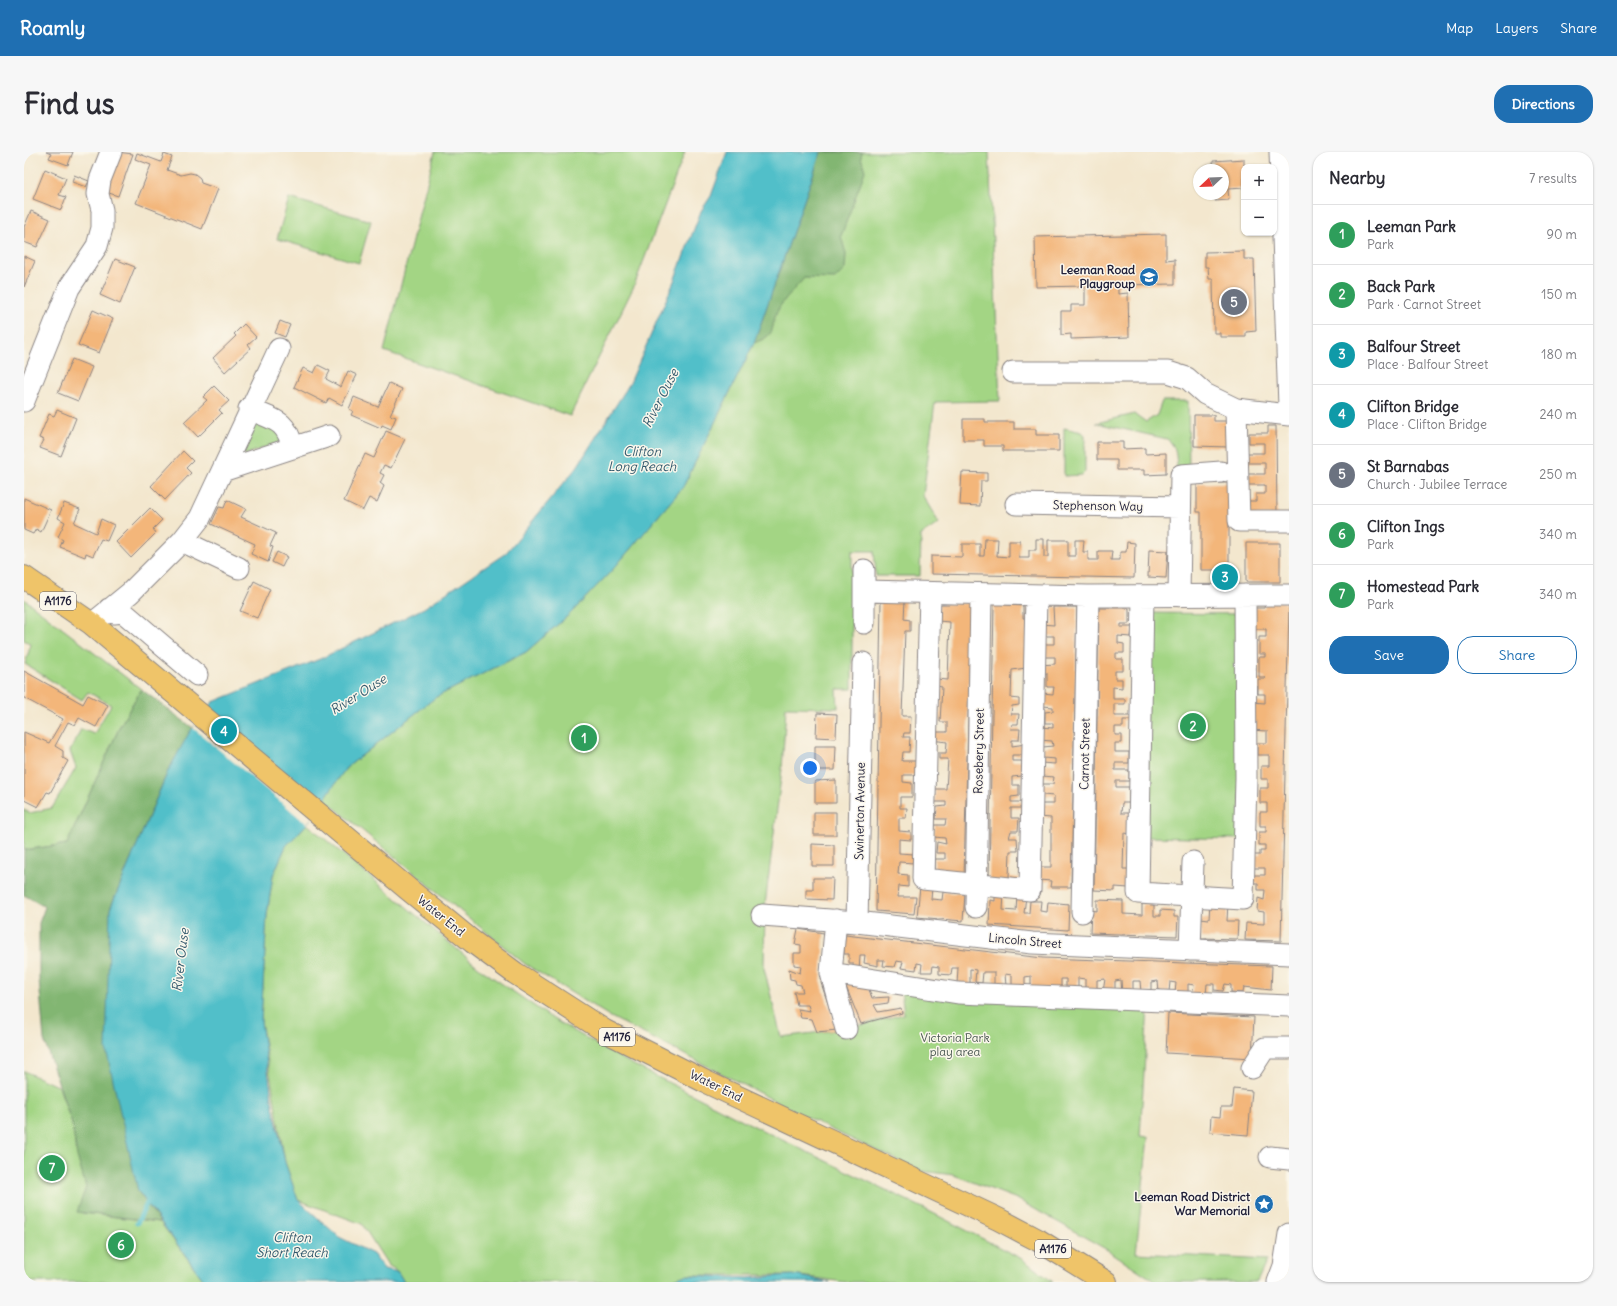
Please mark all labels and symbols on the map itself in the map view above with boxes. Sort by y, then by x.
north arrow [1193,164,1229,200]
place label: Leeman Road Playgroup [1061,262,1135,292]
school or university icon: Leeman Road Playgroup [1138,266,1160,288]
pin: 5 [1221,287,1247,317]
water label: River Ouse [638,365,683,430]
water label: Clifton Long Reach [608,443,677,475]
street label: Stephenson Way [1053,497,1143,514]
pin: 3 [1212,562,1238,592]
road number: A1176 [40,592,76,610]
water label: River Ouse [327,670,391,718]
street label: Rosebery Street [970,708,987,794]
pin: 2 [1180,711,1206,741]
pin: 4 [211,716,237,746]
street label: Carnot Street [1076,718,1093,790]
pin: 1 [571,723,597,753]
your location [800,758,820,778]
street label: Swinerton Avenue [851,762,868,860]
street label: Water End [415,892,468,939]
water label: River Ouse [168,927,193,993]
street label: Lincoln Street [988,930,1062,951]
road number: A1176 [599,1028,635,1046]
park label: Victoria Park play area [920,1030,990,1059]
street label: Water End [688,1066,745,1105]
pin: 7 [39,1153,65,1183]
place label: Leeman Road District War Memorial [1134,1189,1251,1218]
place icon: Leeman Road District War Memorial [1253,1193,1275,1215]
water label: Clifton Short Reach [256,1229,328,1261]
pin: 6 [108,1230,134,1260]
road number: A1176 [1035,1240,1071,1258]

